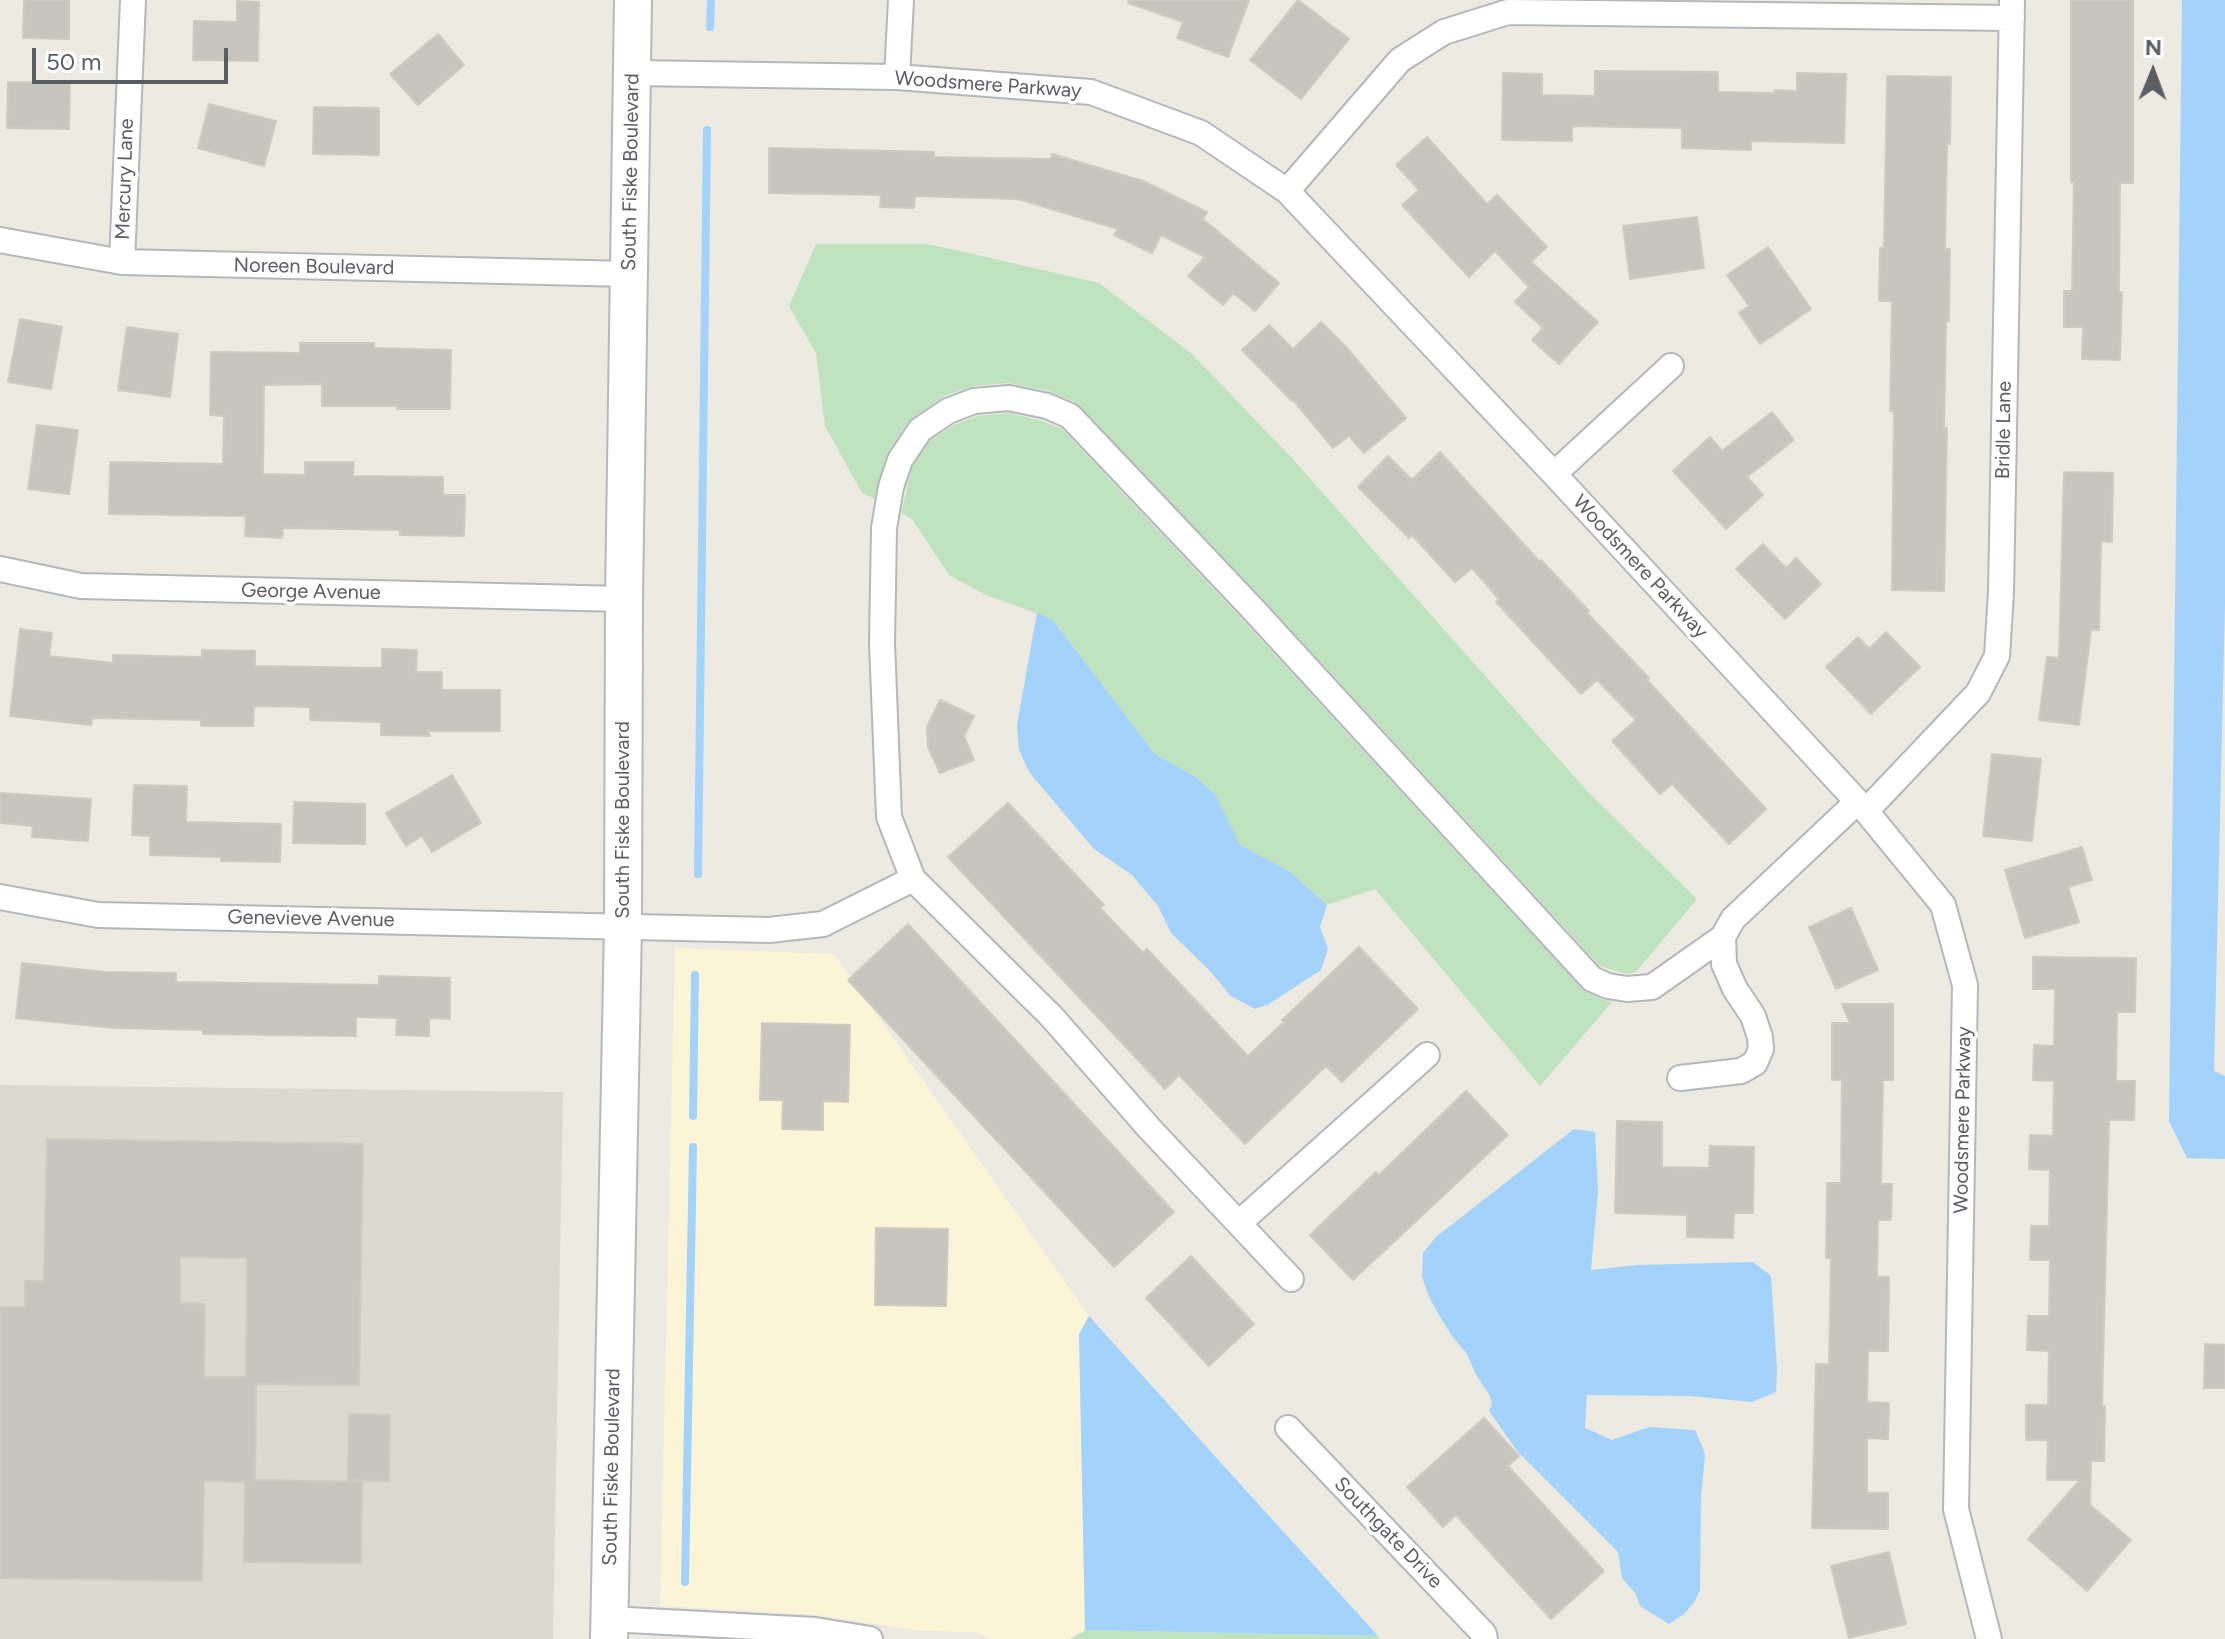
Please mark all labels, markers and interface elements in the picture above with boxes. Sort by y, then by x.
scale bar [36,32,232,82]
north arrow [2113,32,2193,112]
text: N [2145,34,2162,61]
text: 50 m [46,47,102,76]
street label: Woodsmere Parkway [894,66,1082,104]
street label: South Fiske Boulevard [617,73,645,271]
street label: Mercury Lane [111,118,139,240]
street label: Noreen Boulevard [233,254,395,280]
street label: Bridle Lane [1991,381,2017,479]
street label: Woodsmere Parkway [1567,490,1713,644]
street label: George Avenue [241,579,381,605]
street label: South Fiske Boulevard [611,721,635,919]
street label: Genevieve Avenue [227,906,395,932]
street label: Woodsmere Parkway [1949,1026,1977,1214]
street label: South Fiske Boulevard [598,1368,626,1566]
street label: Southgate Drive [1329,1472,1447,1594]

